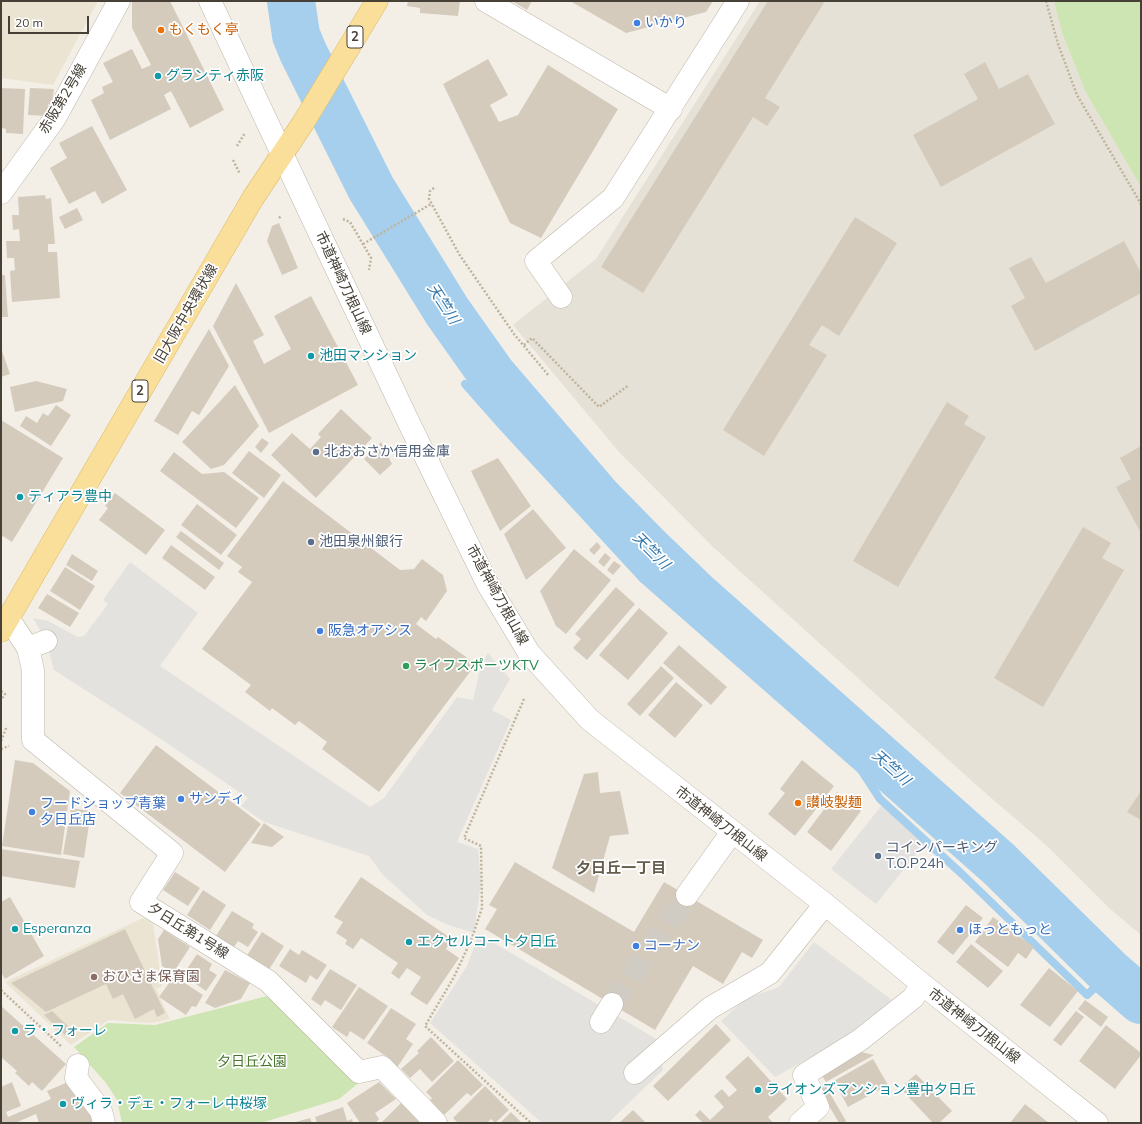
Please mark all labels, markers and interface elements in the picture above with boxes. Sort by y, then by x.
scale bar [10,8,91,34]
text: 20 m [15,15,43,30]
place label: いかり [645,15,687,31]
marker: いかり [632,18,642,28]
place label: もくもく亭 [169,22,239,38]
marker: もくもく亭 [156,25,166,35]
road number: 2 [347,26,363,48]
street label: 赤阪第2号線 [36,61,90,137]
place label: グランティ赤阪 [166,68,264,84]
marker: グランティ赤阪 [153,71,163,81]
street label: 市道神崎刀根山線 [312,229,374,337]
street label: 旧大阪中央環状線 [151,261,221,367]
water label: 天竺川 [423,280,463,328]
place label: 池田マンション [319,348,417,364]
marker: 池田マンション [306,351,316,361]
road number: 2 [132,380,148,402]
place label: 北おおさか信用金庫 [324,444,450,460]
marker: 北おおさか信用金庫 [311,447,321,457]
place label: ティアラ豊中 [28,489,112,505]
marker: ティアラ豊中 [15,492,25,502]
water label: 天竺川 [629,529,673,573]
place label: 池田泉州銀行 [319,534,403,550]
marker: 池田泉州銀行 [306,537,316,547]
street label: 市道神崎刀根山線 [463,542,531,648]
place label: 阪急オアシス [328,623,412,639]
marker: 阪急オアシス [315,626,325,636]
place label: ライフスポーツKTV [414,658,539,674]
marker: ライフスポーツKTV [401,661,411,671]
water label: 天竺川 [868,746,914,790]
street label: 市道神崎刀根山線 [672,783,770,865]
place label: サンディ [189,791,245,807]
marker: サンディ [176,794,186,804]
place label: 讃岐製麺 [806,795,862,811]
place label: フードショップ青葉 夕日丘店 [40,796,166,828]
marker: 讃岐製麺 [793,798,803,808]
marker: フードショップ青葉 夕日丘店 [27,807,37,817]
place label: コインパーキング T.O.P24h [886,840,998,872]
marker: コインパーキング T.O.P24h [873,851,883,861]
district label: 夕日丘一丁目 [576,859,666,877]
street label: 夕日丘第1号線 [144,899,232,963]
place label: Esperanza [23,921,91,937]
place label: ほっともっと [968,922,1052,938]
marker: Esperanza [10,924,20,934]
marker: ほっともっと [955,925,965,935]
place label: エクセルコート夕日丘 [417,934,557,950]
marker: エクセルコート夕日丘 [404,937,414,947]
place label: コーナン [644,938,700,954]
marker: コーナン [631,941,641,951]
place label: おひさま保育園 [102,969,200,985]
marker: おひさま保育園 [89,972,99,982]
street label: 市道神崎刀根山線 [925,985,1023,1067]
place label: ラ・フォーレ [23,1023,107,1039]
marker: ラ・フォーレ [10,1026,20,1036]
park label: 夕日丘公園 [217,1054,287,1070]
place label: ライオンズマンション豊中夕日丘 [766,1082,976,1098]
marker: ライオンズマンション豊中夕日丘 [753,1085,763,1095]
place label: ヴィラ・デェ・フォーレ中桜塚 [71,1096,267,1112]
marker: ヴィラ・デェ・フォーレ中桜塚 [58,1099,68,1109]

